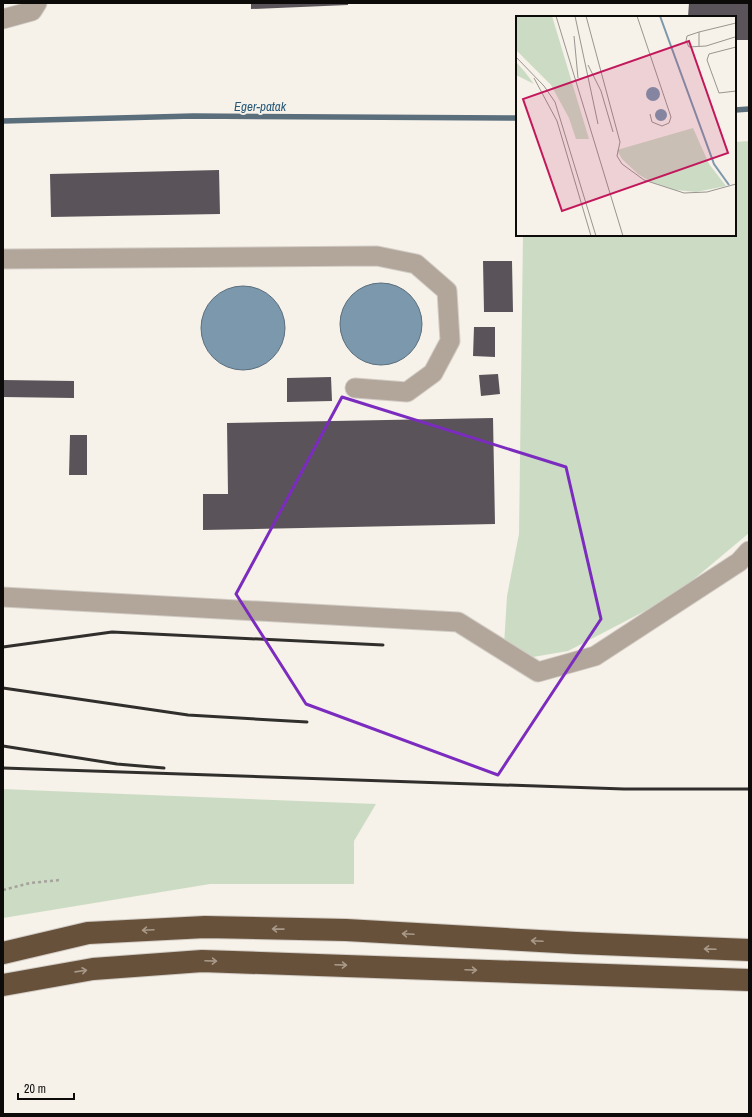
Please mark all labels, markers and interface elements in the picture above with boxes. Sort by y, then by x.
inset map [516,16,736,236]
water label: Eger-patak [234,98,287,115]
one-way arrow [272,925,285,933]
one-way arrow [142,926,155,934]
one-way arrow [402,930,415,937]
one-way arrow [531,938,544,945]
one-way arrow [704,945,717,953]
one-way arrow [204,958,217,965]
one-way arrow [334,962,347,969]
one-way arrow [464,966,477,973]
one-way arrow [74,967,87,975]
scale bar [18,1075,74,1101]
text: 20 m [24,1081,46,1097]

